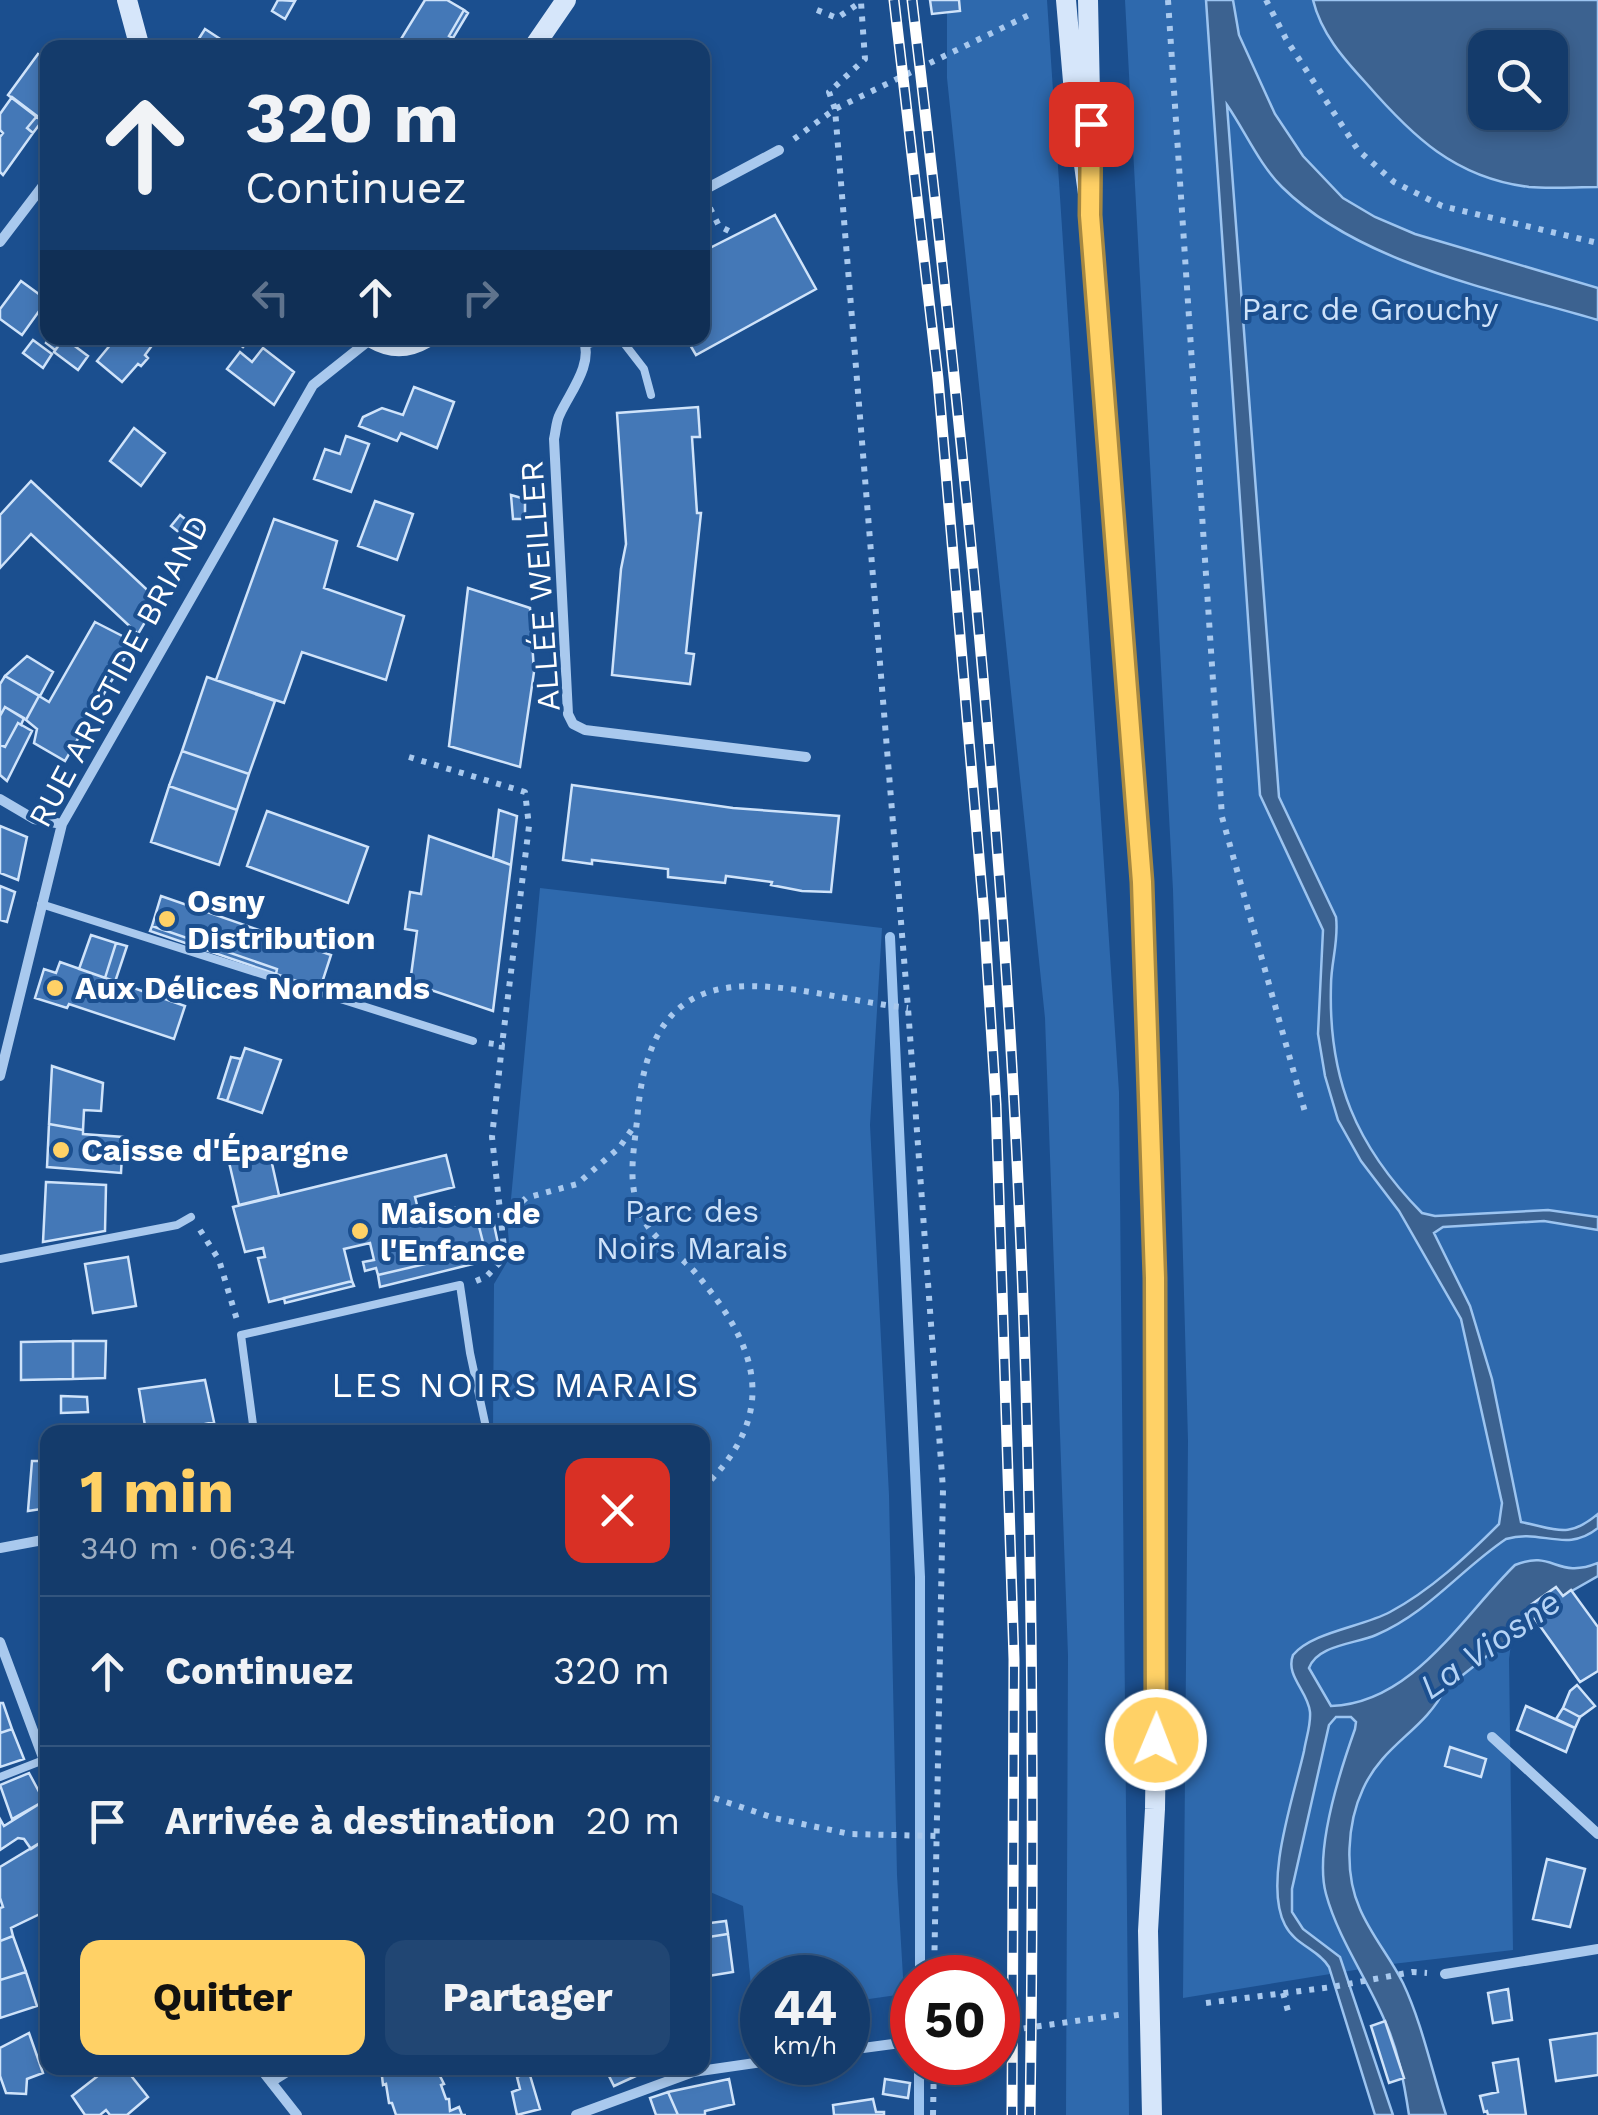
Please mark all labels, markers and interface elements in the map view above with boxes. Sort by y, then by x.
map controls [1468,30,1568,130]
button: search [1468,30,1568,130]
text: 320 m [245,77,459,159]
icon: ahead [80,80,210,210]
pin [1049,82,1134,167]
icon: arrive [1064,97,1119,152]
text: Continuez [245,161,467,214]
icon: left [243,270,298,325]
icon: ahead [348,270,403,325]
icon: right [453,270,508,325]
park label: Parc de Grouchy [1242,290,1499,328]
street label: ALLÉE WEILLER [512,459,568,713]
street label: RUE ARISTIDE BRIAND [21,508,217,834]
place label: Osny Distribution [187,882,376,957]
marker: Osny Distribution [156,908,178,930]
place label: Aux Délices Normands [75,969,430,1007]
marker: Aux Délices Normands [44,977,66,999]
place label: Caisse d'Épargne [81,1131,349,1169]
marker: Caisse d'Épargne [50,1139,72,1161]
park label: Parc des Noirs Marais [596,1192,788,1267]
place label: Maison de l'Enfance [380,1194,541,1269]
marker: Maison de l'Enfance [349,1220,371,1242]
district label: LES NOIRS MARAIS [331,1364,701,1406]
text: 1 min [80,1456,234,1527]
button: close [565,1458,670,1563]
text: 340 m · 06:34 [80,1529,296,1567]
water label: La Viosne [1411,1580,1569,1708]
icon: ahead [80,1644,135,1699]
text: Continuez [165,1649,353,1693]
text: 320 m [553,1649,670,1693]
position arrow [1104,1688,1208,1792]
icon: arrive [80,1794,135,1849]
text: Arrivée à destination [165,1799,555,1843]
text: 20 m [585,1799,680,1843]
button: Quitter [80,1940,365,2055]
button: Partager [385,1940,670,2055]
speed limit sign: 50 [890,1955,1020,2085]
text: 44 [773,1978,837,2037]
text: km/h [773,2031,837,2060]

